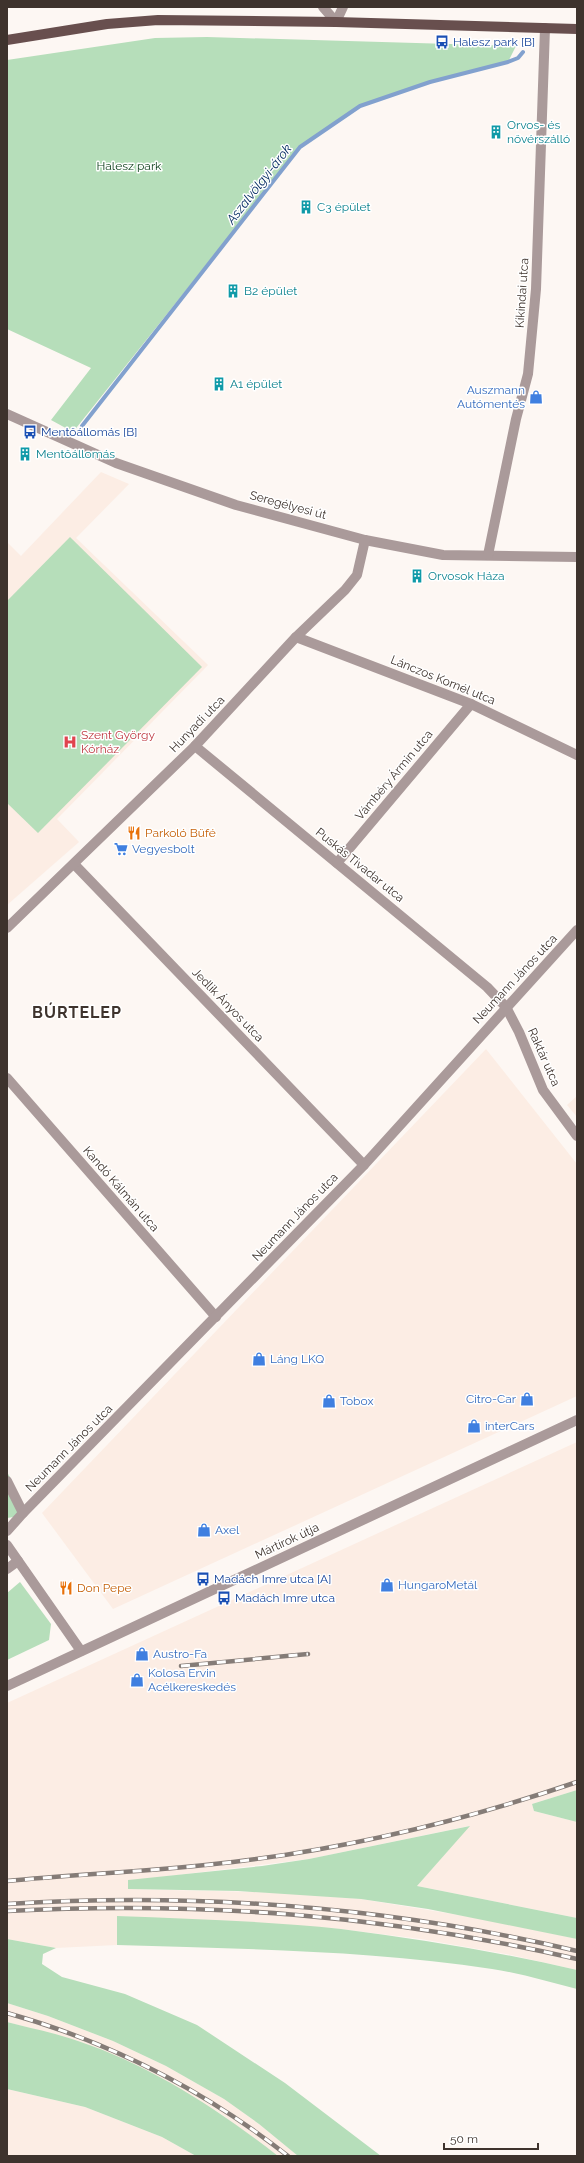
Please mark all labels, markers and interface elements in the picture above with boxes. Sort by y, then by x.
bus stop icon: Halesz park [B] [434,34,450,50]
place label: Halesz park [B] [453,35,535,49]
place label: Orvos- és nővérszálló [507,118,570,146]
building icon: Orvos- és nővérszálló [488,124,504,140]
water label: Aszalvölgyi-árok [223,141,295,228]
park label: Halesz park [97,159,162,173]
building icon: C3 épület [298,199,314,215]
place label: C3 épület [317,200,371,214]
street label: Kikindai utca [513,258,531,328]
building icon: B2 épület [225,283,241,299]
place label: B2 épület [244,284,297,298]
building icon: A1 épület [211,376,227,392]
place label: A1 épület [230,377,282,391]
place label: Auszmann Autómentés [457,383,525,411]
shop icon: Auszmann Autómentés [528,389,544,405]
bus stop icon: Mentőállomás [B] [22,424,38,440]
place label: Mentőállomás [B] [41,425,137,439]
building icon: Mentőállomás [17,446,33,462]
place label: Mentőállomás [36,447,115,461]
street label: Seregélyesi út [248,488,328,522]
building icon: Orvosok Háza [409,568,425,584]
place label: Orvosok Háza [428,569,505,583]
street label: Lánczos Kornél utca [389,653,497,707]
street label: Hunyadi utca [167,693,227,755]
street label: Vámbéry Ármin utca [352,727,436,823]
place label: Szent György Kórház [81,728,155,756]
hospital icon: Szent György Kórház [62,734,78,750]
restaurant icon: Parkoló Büfé [126,825,142,841]
street label: Puskás Tivadar utca [313,825,407,905]
place label: Parkoló Büfé [145,826,216,840]
supermarket icon: Vegyesbolt [113,841,129,857]
place label: Vegyesbolt [132,842,195,856]
street label: Neumann János utca [470,931,560,1027]
street label: Jedlik Ányos utca [189,965,267,1045]
district label: BÚRTELEP [32,1002,122,1022]
street label: Raktár utca [525,1026,563,1088]
street label: Kandó Kálmán utca [80,1144,162,1234]
street label: Neumann János utca [249,1170,341,1264]
shop icon: Láng LKQ [251,1351,267,1367]
place label: Láng LKQ [270,1352,324,1366]
shop icon: Citro-Car [519,1391,535,1407]
place label: Citro-Car [466,1392,517,1406]
shop icon: Tobox [321,1393,337,1409]
place label: Tobox [340,1394,373,1408]
street label: Neumann János utca [23,1402,115,1494]
shop icon: interCars [466,1418,482,1434]
place label: interCars [485,1419,535,1433]
street label: Mártírok útja [253,1520,321,1562]
shop icon: Axel [196,1522,212,1538]
place label: Axel [215,1523,240,1537]
bus stop icon: Madách Imre utca [A] [195,1571,211,1587]
place label: Madách Imre utca [A] [214,1572,331,1586]
shop icon: HungaroMetál [379,1577,395,1593]
place label: HungaroMetál [398,1578,478,1592]
restaurant icon: Don Pepe [58,1580,74,1596]
place label: Don Pepe [77,1581,132,1595]
bus stop icon: Madách Imre utca [216,1590,232,1606]
place label: Madách Imre utca [235,1591,335,1605]
shop icon: Austro-Fa [134,1646,150,1662]
place label: Austro-Fa [153,1647,207,1661]
place label: Kolosa Ervin Acélkereskedés [148,1666,236,1694]
shop icon: Kolosa Ervin Acélkereskedés [129,1672,145,1688]
scale bar [444,2125,538,2151]
text: 50 m [450,2132,478,2146]

